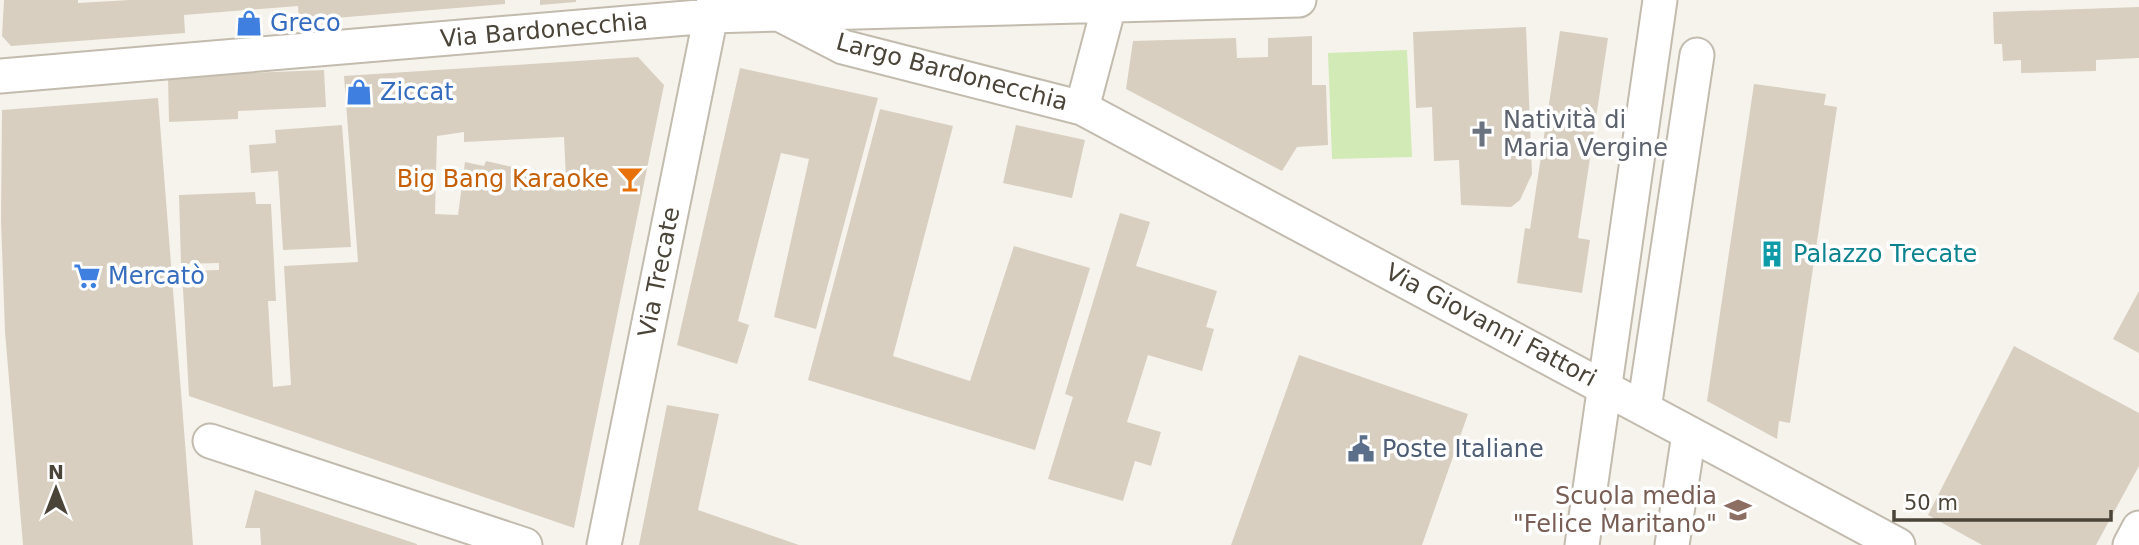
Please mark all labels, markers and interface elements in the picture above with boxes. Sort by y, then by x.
street label: Via Bardonecchia [439,7,649,53]
shop icon: Greco [234,8,264,38]
place label: Greco [270,9,341,37]
street label: Largo Bardonecchia [833,28,1071,116]
shop icon: Ziccat [344,77,374,107]
place label: Ziccat [380,78,454,106]
place label: Natività di Maria Vergine [1503,106,1668,162]
church icon: Natività di Maria Vergine [1467,119,1497,149]
bar icon: Big Bang Karaoke [615,164,645,194]
place label: Big Bang Karaoke [397,165,609,193]
street label: Via Trecate [633,204,685,340]
building icon: Palazzo Trecate [1757,239,1787,269]
place label: Palazzo Trecate [1793,240,1977,268]
street label: Via Giovanni Fattori [1381,258,1601,392]
supermarket icon: Mercatò [72,261,102,291]
place label: Mercatò [108,262,205,290]
public building icon: Poste Italiane [1346,434,1376,464]
place label: Poste Italiane [1382,435,1544,463]
north arrow [21,454,91,524]
text: N [48,461,64,483]
scale bar [1894,478,2111,522]
place label: Scuola media "Felice Maritano" [1513,482,1717,538]
text: 50 m [1904,491,1958,515]
school or university icon: Scuola media "Felice Maritano" [1723,495,1753,525]

